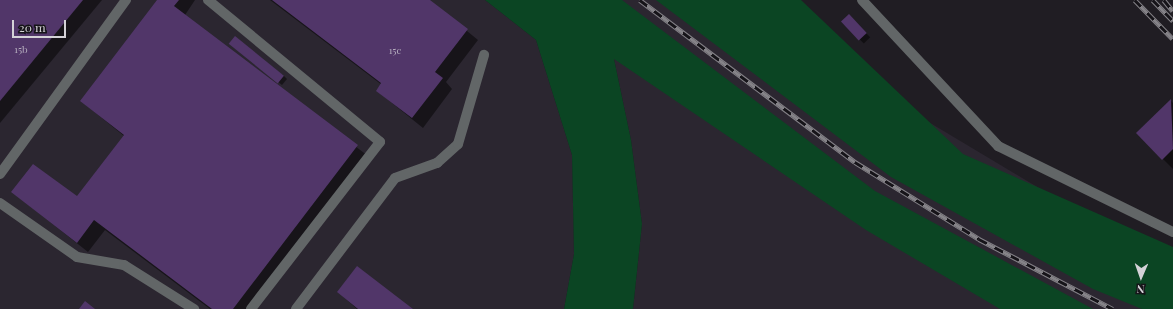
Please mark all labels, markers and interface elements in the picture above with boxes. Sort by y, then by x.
scale bar [14,12,68,38]
text: 20 m [19,19,46,35]
house number: 15b [14,44,28,56]
house number: 15c [389,45,401,57]
north arrow [1121,257,1161,297]
text: N [1136,282,1145,297]

